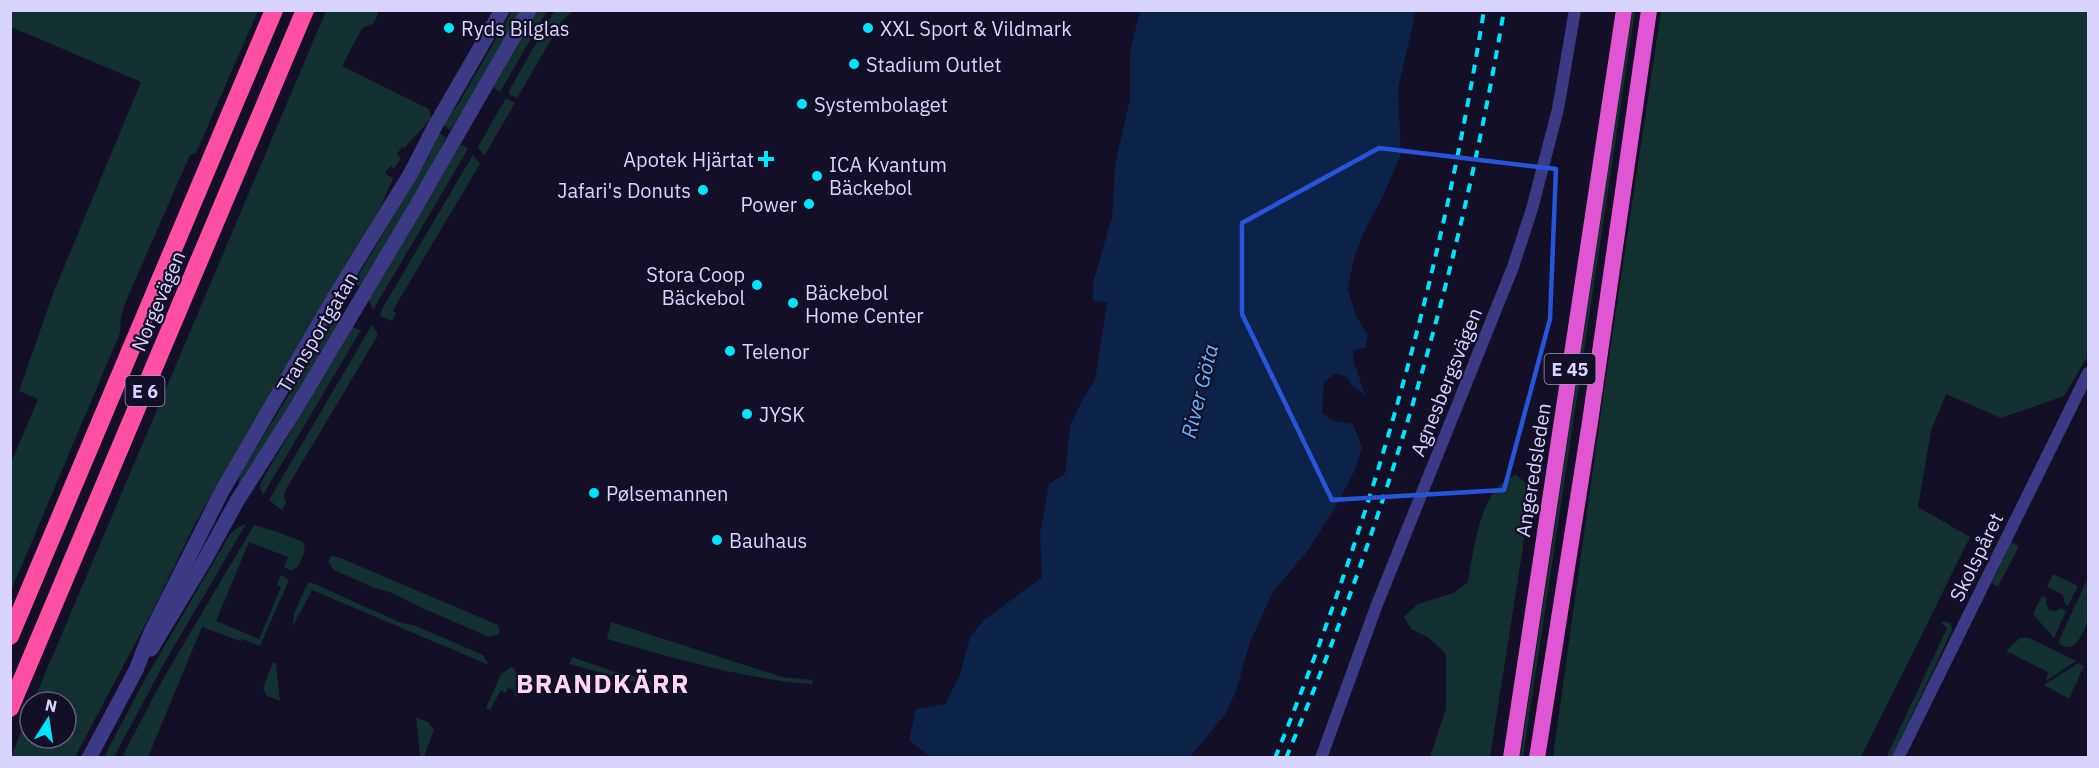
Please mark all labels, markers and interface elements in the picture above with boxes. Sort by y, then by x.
place label: Ryds Bilglas [461,15,570,42]
place label: XXL Sport & Vildmark [880,15,1072,42]
marker: Ryds Bilglas [442,21,456,35]
marker: XXL Sport & Vildmark [861,21,875,35]
place label: Stadium Outlet [866,51,1001,78]
marker: Stadium Outlet [847,57,861,71]
place label: Systembolaget [814,91,948,118]
marker: Systembolaget [795,97,809,111]
place label: Apotek Hjärtat [623,146,754,173]
place label: ICA Kvantum Bäckebol [829,151,947,201]
marker: Apotek Hjärtat [759,152,773,166]
marker: ICA Kvantum Bäckebol [810,169,824,183]
place label: Jafari's Donuts [557,177,691,204]
marker: Jafari's Donuts [696,183,710,197]
place label: Power [741,191,797,218]
marker: Power [802,197,816,211]
street label: Norgevägen [125,247,191,355]
place label: Stora Coop Bäckebol [646,261,745,311]
street label: Transportgatan [270,266,364,398]
marker: Stora Coop Bäckebol [750,278,764,292]
place label: Bäckebol Home Center [805,279,924,329]
marker: Bäckebol Home Center [786,296,800,310]
street label: Agnesbergsvägen [1404,304,1488,460]
place label: Telenor [742,338,809,365]
water label: River Göta [1174,341,1224,441]
marker: Telenor [723,344,737,358]
road number: E 45 [1544,354,1596,384]
road number: E 6 [126,376,164,406]
place label: JYSK [759,401,805,428]
street label: Angeredsleden [1509,401,1557,539]
marker: JYSK [740,407,754,421]
place label: Pølsemannen [606,480,728,507]
marker: Pølsemannen [587,486,601,500]
street label: Skolspåret [1943,508,2009,606]
place label: Bauhaus [729,527,807,554]
marker: Bauhaus [710,533,724,547]
district label: BRANDKÄRR [516,666,690,700]
north arrow [18,690,78,750]
text: N [43,694,59,716]

